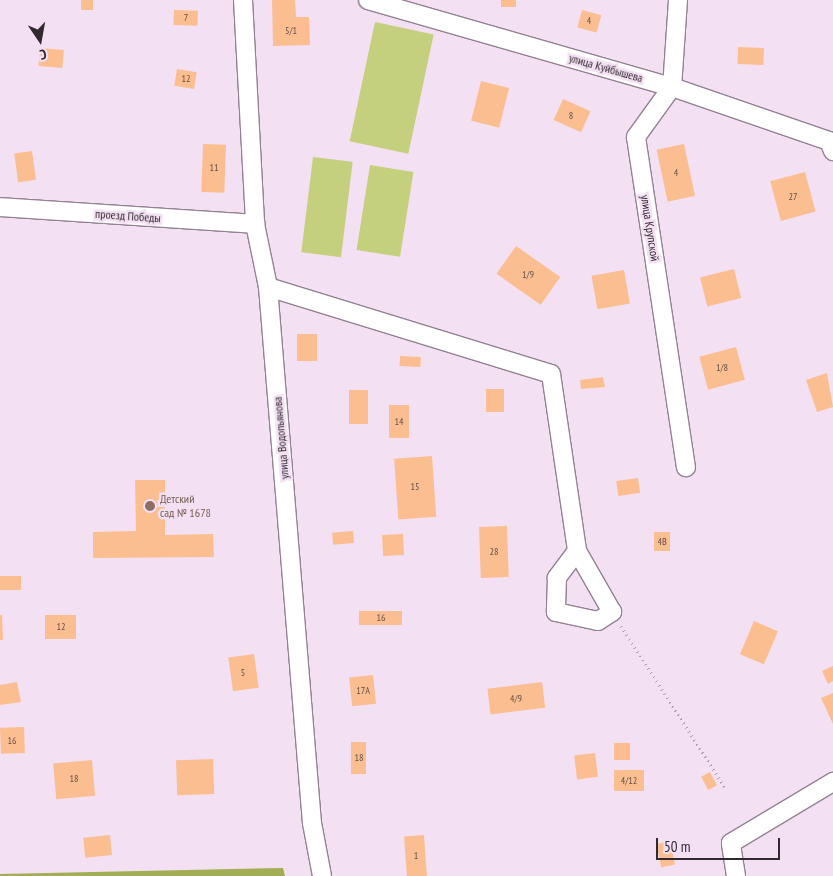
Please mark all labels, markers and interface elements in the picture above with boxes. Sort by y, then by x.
house number: 7 [184,12,188,24]
north arrow [15,15,65,65]
house number: 4 [587,15,591,27]
house number: 5/1 [285,25,297,37]
text: С [38,45,48,64]
street label: улица Куйбышева [567,51,645,85]
house number: 12 [182,73,190,85]
house number: 8 [569,110,573,122]
house number: 11 [210,162,218,174]
house number: 4 [674,167,678,179]
house number: 27 [789,191,797,203]
street label: улица Крупской [638,194,662,262]
street label: проезд Победы [95,207,161,225]
house number: 1/9 [522,269,534,281]
house number: 1/8 [716,362,728,374]
street label: улица Водопьянова [270,396,292,480]
house number: 14 [395,416,403,428]
house number: 15 [411,481,419,493]
place label: Детский сад № 1678 [160,492,211,520]
marker: Детский сад № 1678 [144,500,156,512]
house number: 4В [657,536,667,548]
house number: 28 [490,546,498,558]
house number: 16 [377,612,385,624]
house number: 12 [57,621,65,633]
house number: 5 [241,667,245,679]
house number: 17А [356,685,370,697]
house number: 4/9 [510,693,522,705]
house number: 16 [8,735,16,747]
house number: 18 [355,752,363,764]
house number: 18 [70,773,78,785]
house number: 4/12 [621,775,637,787]
scale bar [658,828,782,860]
text: 50 m [664,837,690,856]
house number: 1 [414,850,418,862]

